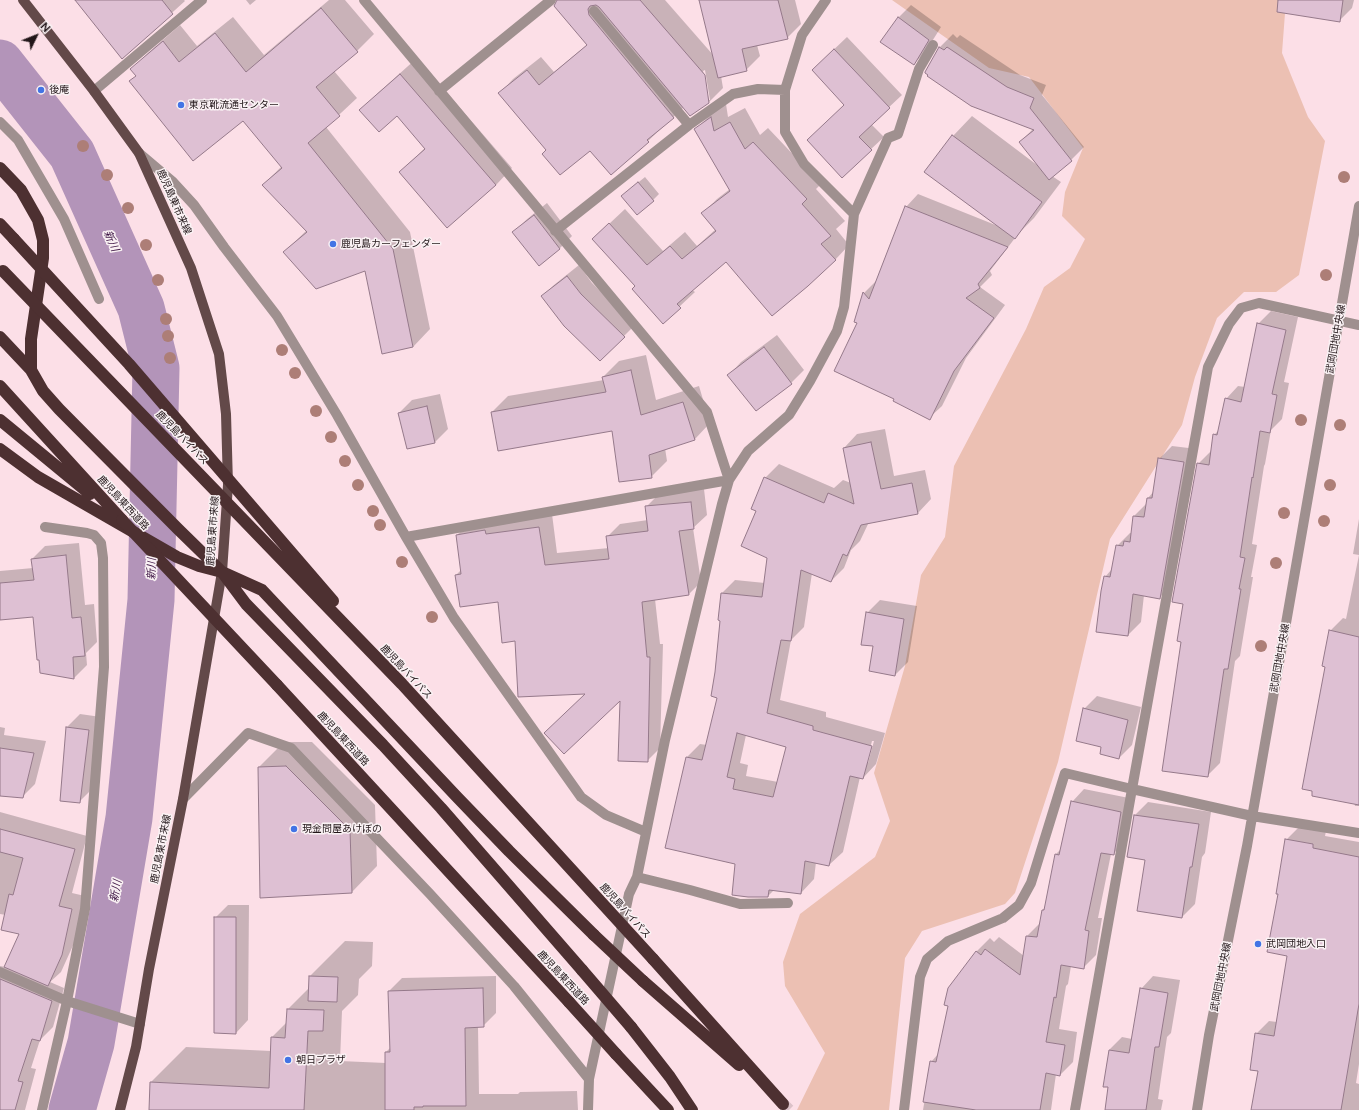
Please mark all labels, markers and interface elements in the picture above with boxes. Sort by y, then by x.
north arrow [16,16,56,56]
text: N [37,20,53,35]
place label: 後庵 [49,84,69,96]
marker: 後庵 [36,85,46,95]
place label: 東京靴流通センター [189,99,279,111]
marker: 東京靴流通センター [176,100,186,110]
street label: 鹿児島東市来線 [154,168,194,236]
water label: 新川 [100,228,122,254]
place label: 鹿児島カーフェンダー [341,238,441,250]
marker: 鹿児島カーフェンダー [328,239,338,249]
street label: 武岡団地中央線 [1324,303,1348,375]
street label: 鹿児島バイパス [153,409,211,467]
street label: 鹿児島東西道路 [95,473,151,533]
street label: 鹿児島東市来線 [205,496,221,566]
water label: 新川 [145,558,159,580]
street label: 武岡団地中央線 [1268,622,1292,694]
street label: 鹿児島バイパス [378,642,434,702]
street label: 鹿児島東西道路 [315,709,371,769]
street label: 鹿児島東市来線 [148,813,174,885]
place label: 現金問屋あけぼの [302,823,382,835]
marker: 現金問屋あけぼの [289,824,299,834]
water label: 新川 [108,879,124,903]
street label: 鹿児島バイパス [597,881,653,941]
place label: 武岡団地入口 [1266,938,1326,950]
marker: 武岡団地入口 [1253,939,1263,949]
street label: 武岡団地中央線 [1208,941,1234,1013]
street label: 鹿児島東西道路 [535,948,591,1008]
place label: 朝日プラザ [296,1054,346,1066]
marker: 朝日プラザ [283,1055,293,1065]

